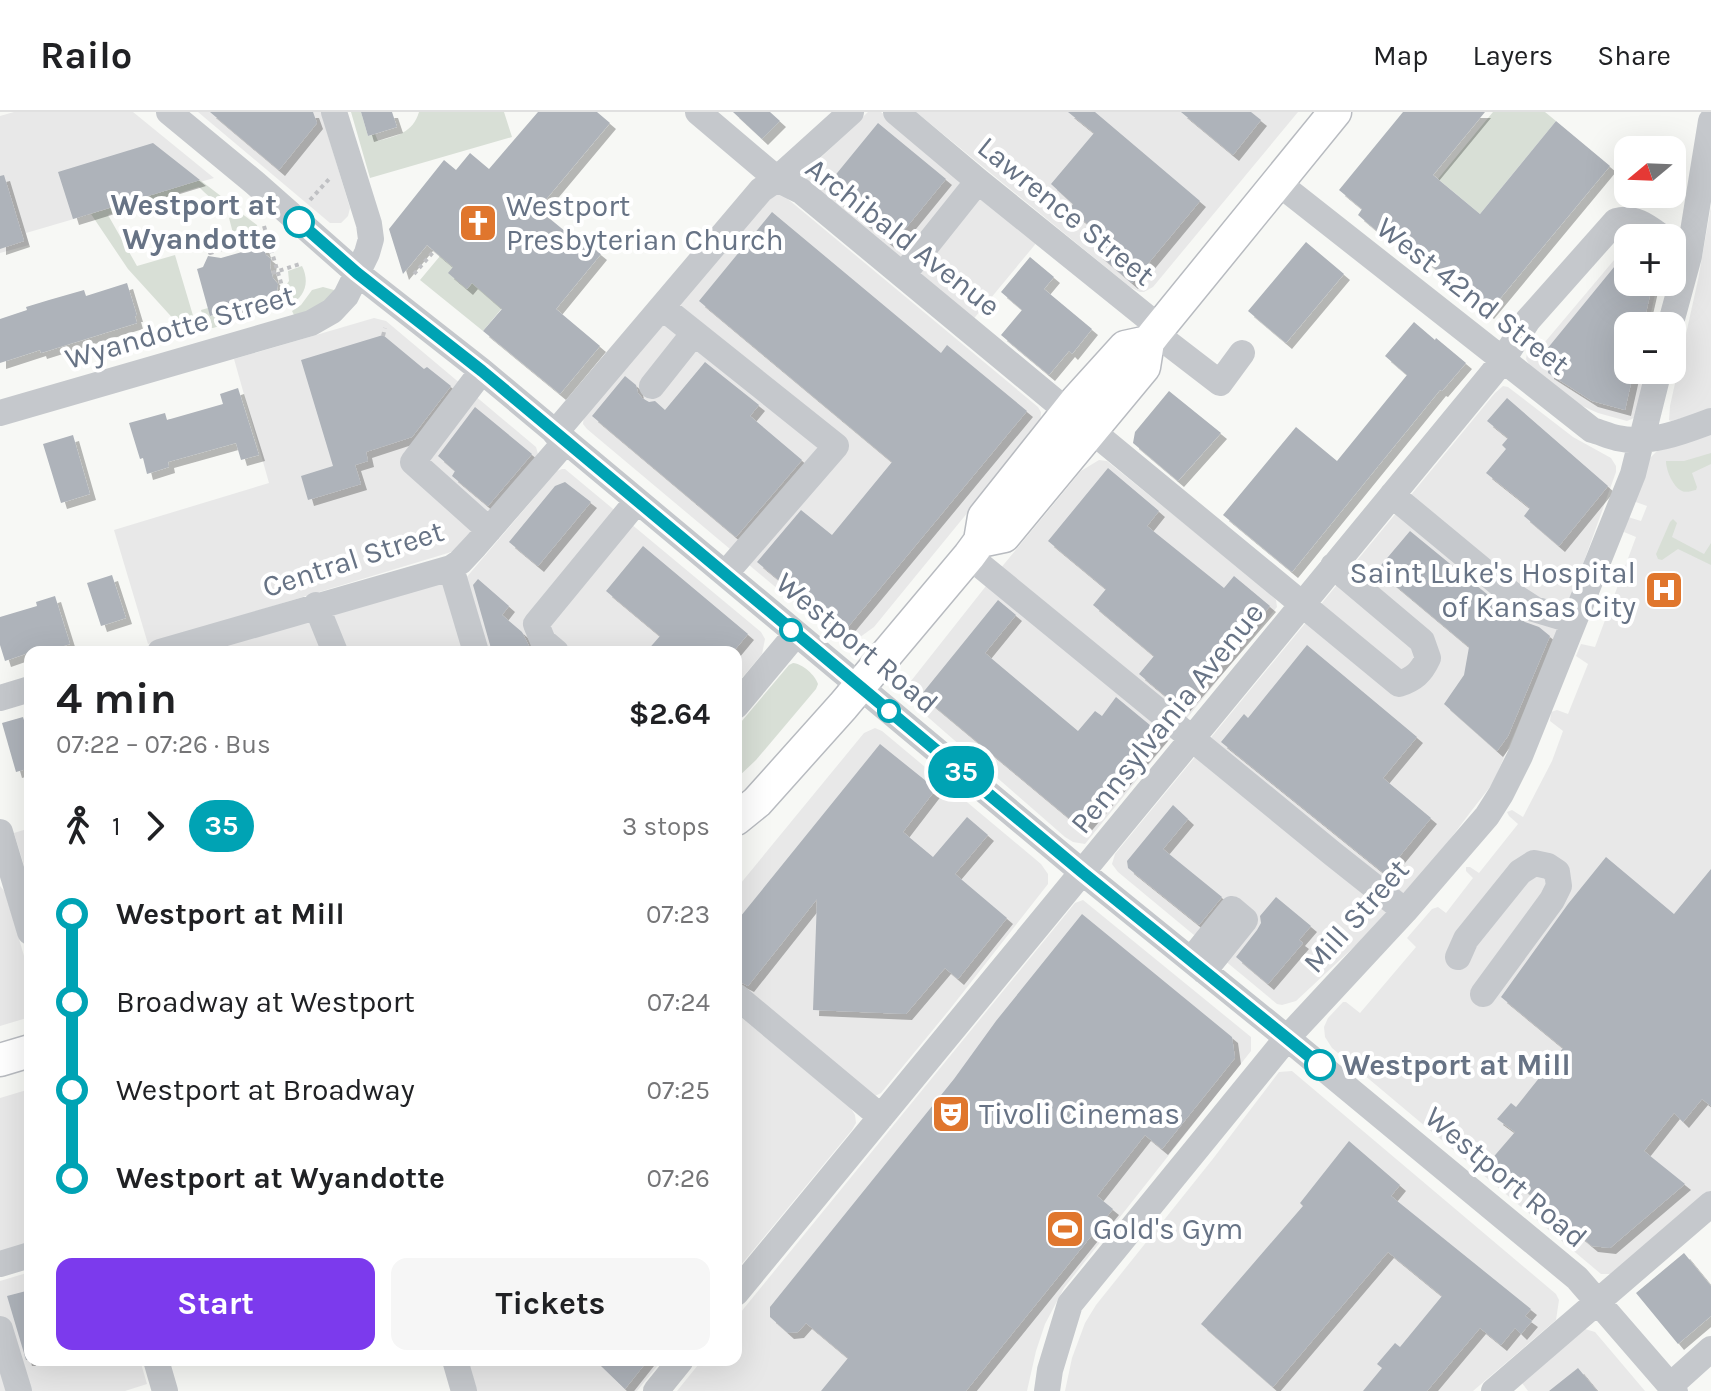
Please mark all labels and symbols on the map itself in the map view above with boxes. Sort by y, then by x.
street label: Lawrence Street [970,129,1162,293]
north arrow [1614,136,1686,208]
street label: Archibald Avenue [799,150,1007,324]
place label: Westport at Wyandotte [110,187,277,257]
place label: Westport Presbyterian Church [506,188,784,258]
church icon: Westport Presbyterian Church [457,202,499,244]
marker: Westport at Wyandotte [284,207,314,237]
street label: West 42nd Street [1369,209,1577,383]
street label: Wyandotte Street [61,277,299,377]
street label: Central Street [258,513,448,605]
place label: Saint Luke's Hospital of Kansas City [1350,555,1636,625]
street label: Westport Road [769,565,945,721]
hospital icon: Saint Luke's Hospital of Kansas City [1643,569,1685,611]
street label: Pennsylvania Avenue [1063,595,1271,841]
unlabelled marker [780,619,802,641]
unlabelled marker [878,700,900,722]
line badge: 35 [925,746,997,798]
street label: Mill Street [1296,852,1416,980]
place label: Westport at Mill [1342,1047,1571,1083]
marker: Westport at Mill [1305,1050,1335,1080]
theatre icon: Tivoli Cinemas [930,1093,972,1135]
place label: Tivoli Cinemas [979,1096,1180,1132]
street label: Westport Road [1418,1099,1594,1255]
sports icon: Gold's Gym [1044,1208,1086,1250]
place label: Gold's Gym [1093,1211,1243,1247]

